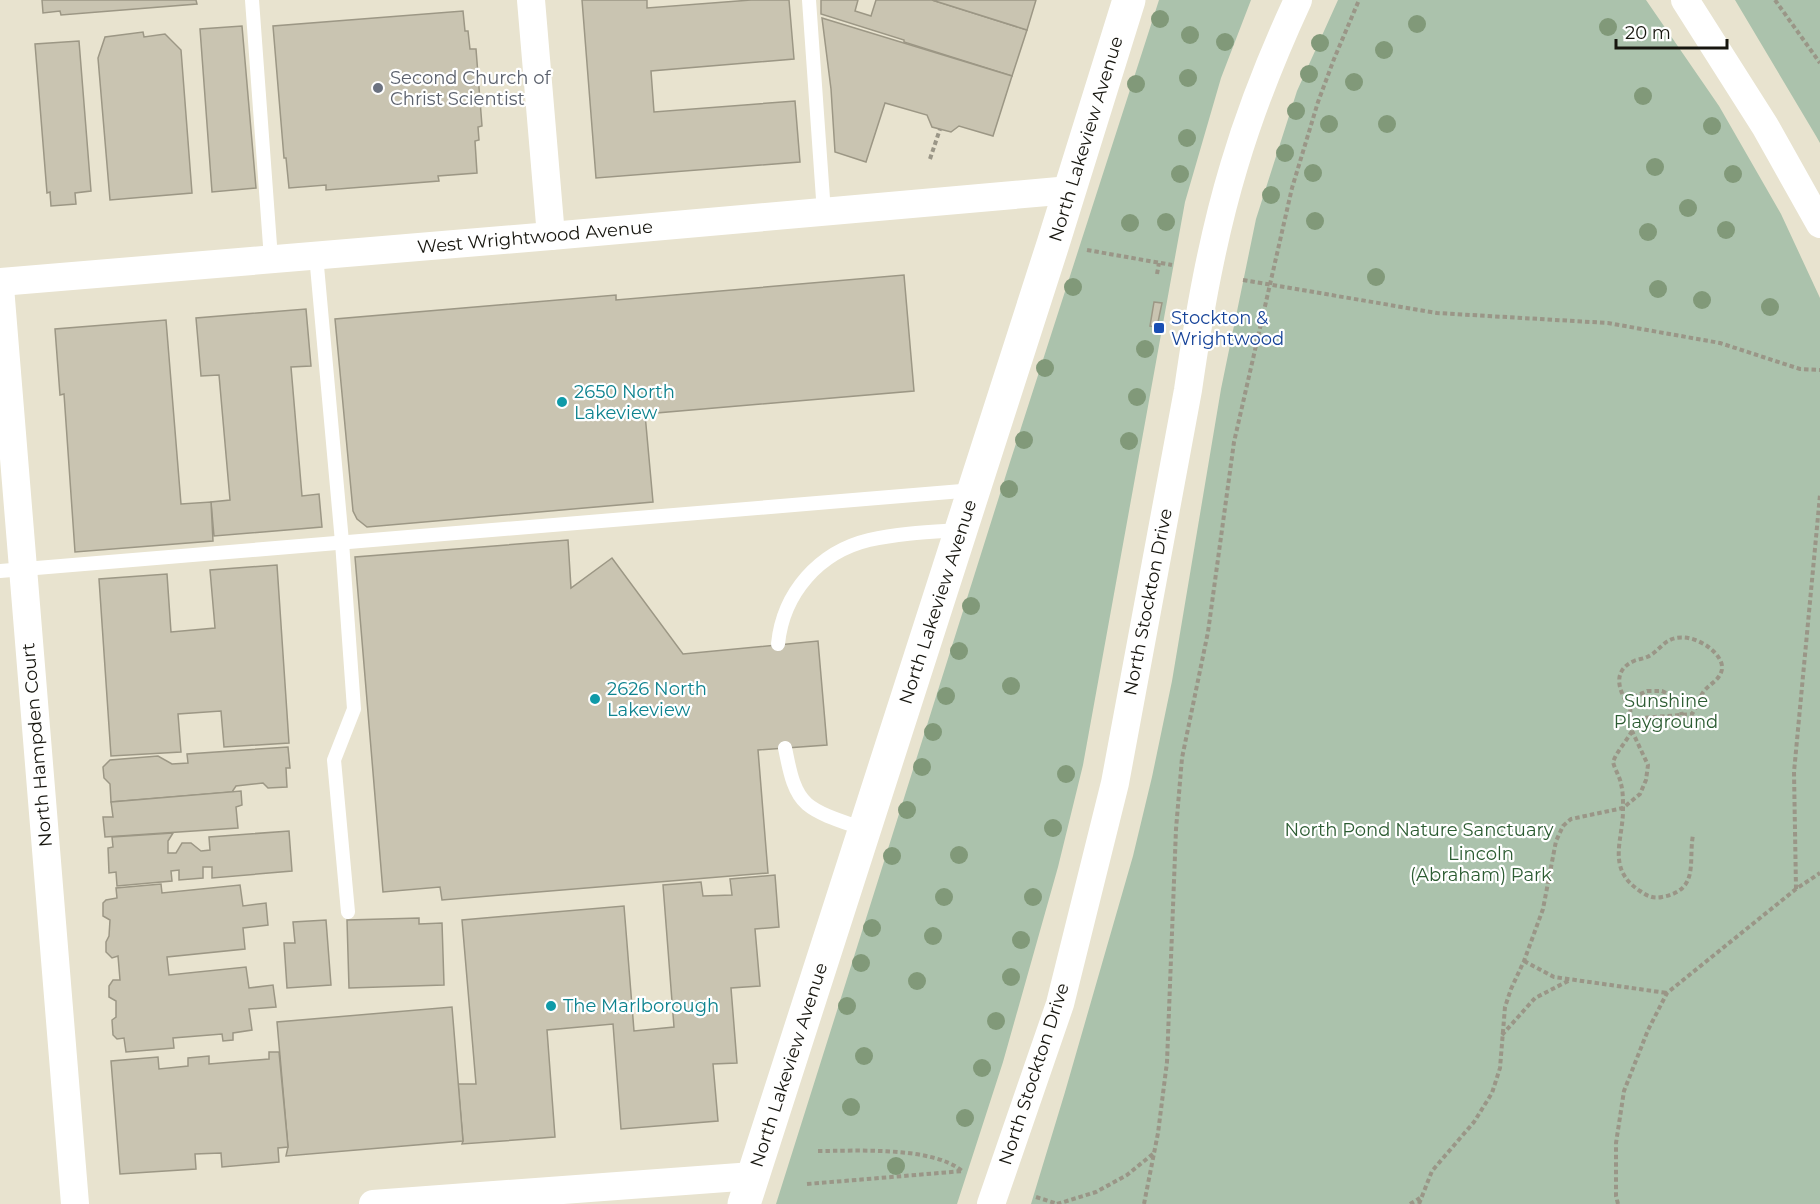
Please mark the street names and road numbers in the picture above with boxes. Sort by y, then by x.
street label: North Lakeview Avenue [1044,34,1128,244]
street label: West Wrightwood Avenue [416,216,654,258]
street label: North Lakeview Avenue [895,497,982,707]
street label: North Stockton Drive [1119,507,1177,697]
street label: North Hampden Court [17,642,57,848]
street label: North Lakeview Avenue [746,960,833,1170]
street label: North Stockton Drive [994,980,1074,1168]

